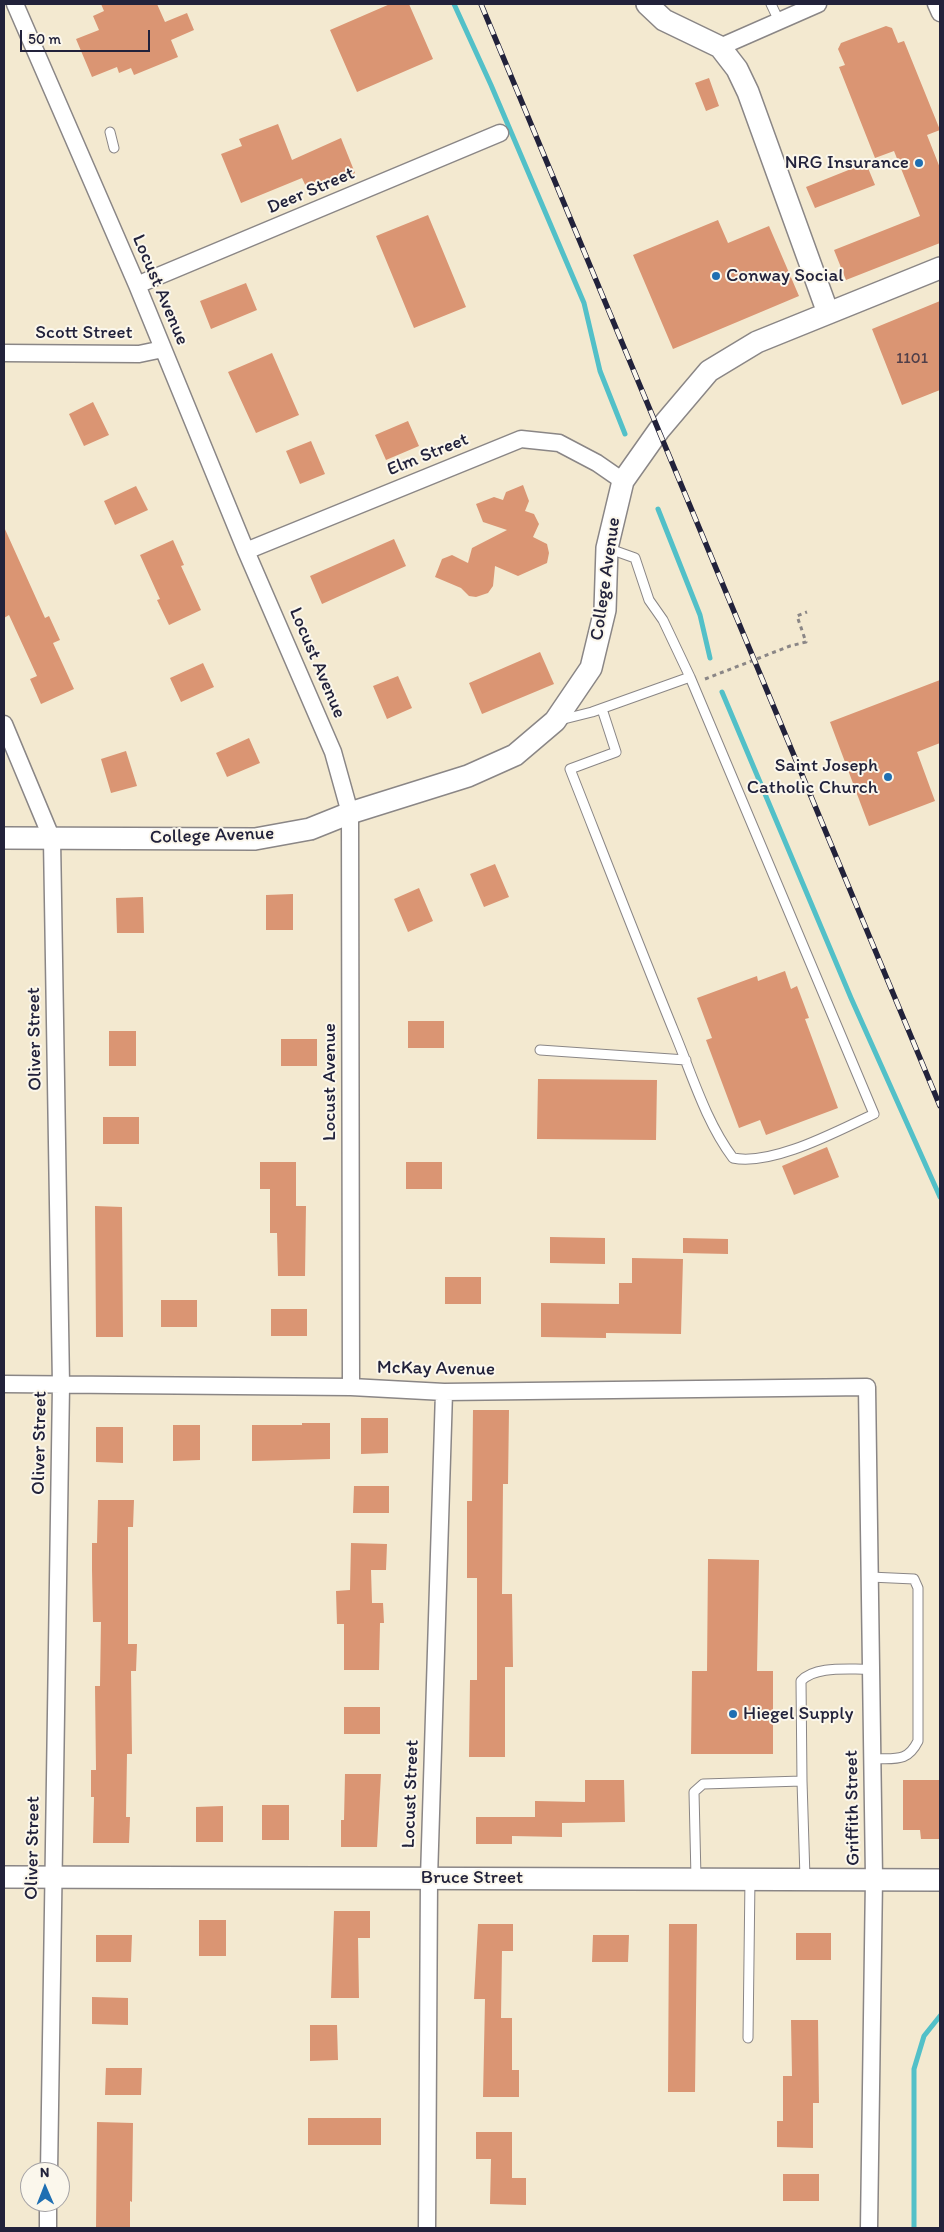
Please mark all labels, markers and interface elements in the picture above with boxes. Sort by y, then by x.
scale bar [22,20,152,52]
text: 50 m [28,30,61,48]
place label: NRG Insurance [785,152,909,174]
marker: NRG Insurance [913,157,925,169]
street label: Deer Street [264,162,358,220]
street label: Locust Avenue [126,231,194,349]
place label: Conway Social [726,265,844,287]
marker: Conway Social [710,270,722,282]
street label: Scott Street [35,322,133,344]
house number: 1101 [896,349,928,369]
street label: Elm Street [384,428,472,482]
street label: College Avenue [586,516,626,642]
street label: Locust Avenue [283,604,351,722]
place label: Saint Joseph Catholic Church [747,755,878,799]
marker: Saint Joseph Catholic Church [882,771,894,783]
street label: College Avenue [149,822,275,850]
street label: Oliver Street [23,987,47,1091]
street label: Locust Avenue [319,1023,341,1141]
street label: McKay Avenue [377,1357,495,1381]
street label: Oliver Street [28,1391,52,1495]
place label: Hiegel Supply [743,1703,853,1725]
marker: Hiegel Supply [727,1708,739,1720]
street label: Locust Street [398,1739,424,1849]
street label: Griffith Street [841,1750,865,1866]
street label: Oliver Street [21,1796,45,1900]
street label: Bruce Street [421,1867,523,1889]
north arrow [20,2162,70,2212]
text: N [40,2164,50,2181]

